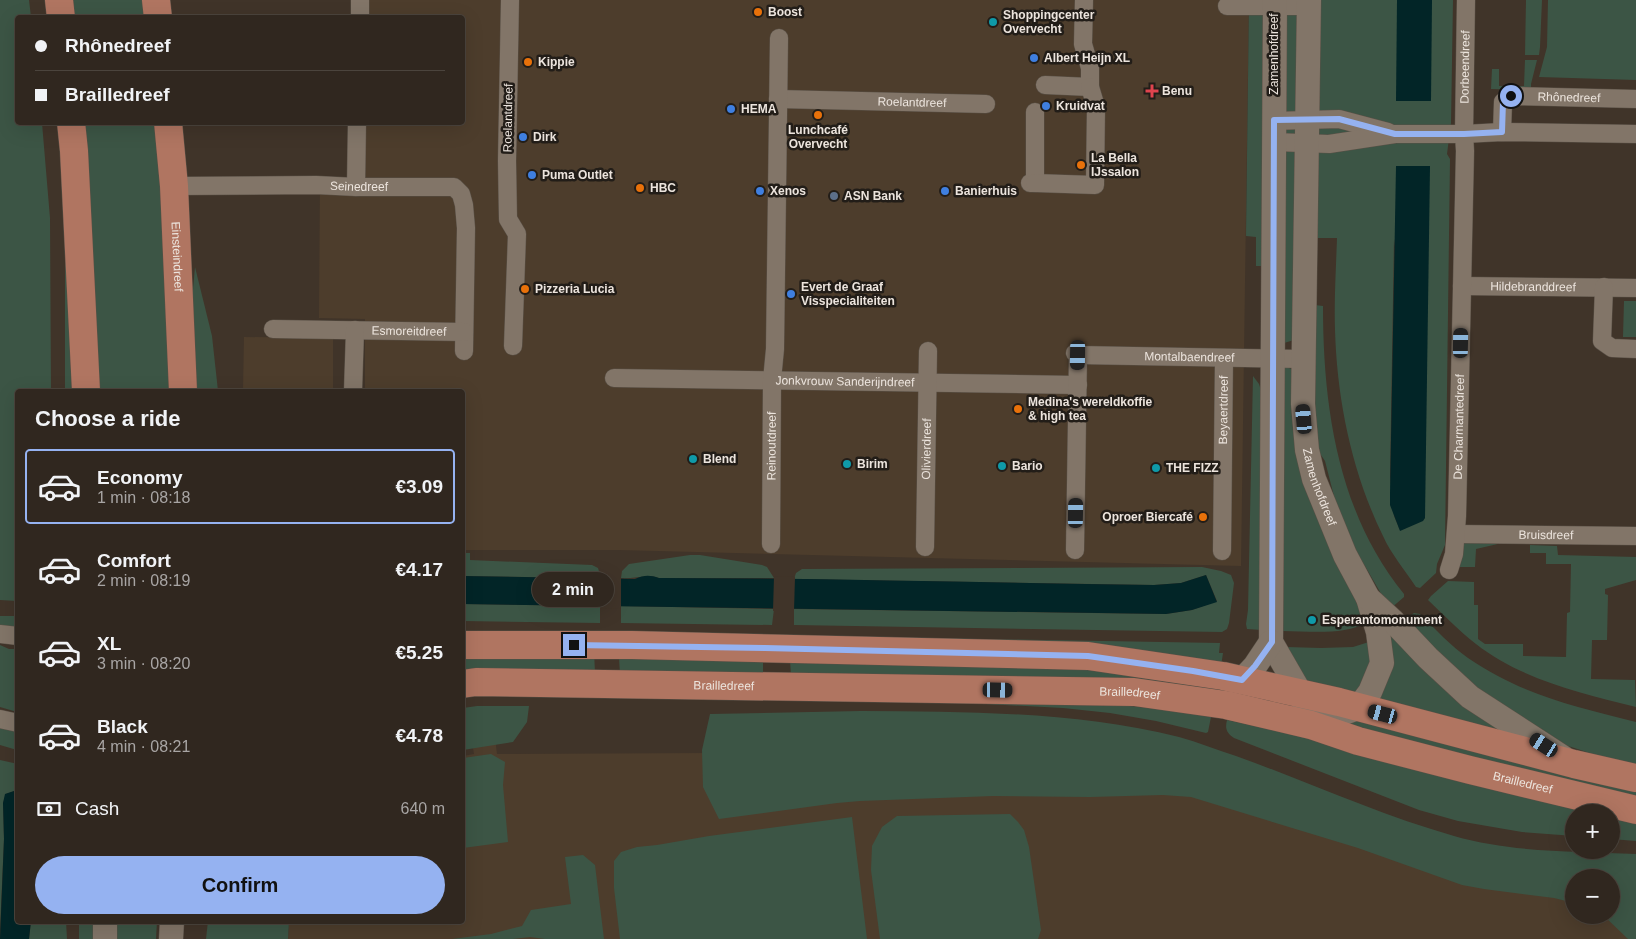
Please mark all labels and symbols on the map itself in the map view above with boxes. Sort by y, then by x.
place label: Boost [768,5,802,19]
marker: Boost [752,6,764,18]
place label: Shoppingcenter Overvecht [1003,8,1095,36]
street label: Zamenhofdreef [1267,13,1281,95]
marker: Shoppingcenter Overvecht [987,16,999,28]
street label: Dorbeendreef [1457,29,1473,104]
place label: Albert Heijn XL [1044,51,1130,65]
marker: Albert Heijn XL [1028,52,1040,64]
place label: Kippie [538,55,575,69]
marker: Kippie [522,56,534,68]
street label: Roelantdreef [500,83,516,152]
place label: Benu [1162,84,1192,98]
marker: Benu [1146,85,1158,97]
route start [1500,85,1522,107]
street label: Rhônedreef [1537,90,1601,105]
street label: Roelantdreef [877,94,947,110]
place label: Kruidvat [1056,99,1105,113]
marker: Kruidvat [1040,100,1052,112]
place label: HEMA [741,102,777,116]
marker: HEMA [725,103,737,115]
marker: Lunchcafé Overvecht [812,109,824,121]
place label: Lunchcafé Overvecht [788,123,848,151]
place label: Dirk [533,130,557,144]
marker: Dirk [517,131,529,143]
place label: La Bella IJssalon [1091,151,1139,179]
marker: La Bella IJssalon [1075,159,1087,171]
place label: Puma Outlet [542,168,613,182]
marker: Puma Outlet [526,169,538,181]
street label: Seinedreef [330,179,389,194]
place label: HBC [650,181,676,195]
marker: HBC [634,182,646,194]
place label: Xenos [770,184,806,198]
place label: Banierhuis [955,184,1017,198]
marker: Xenos [754,185,766,197]
marker: Banierhuis [939,185,951,197]
place label: ASN Bank [844,189,902,203]
marker: ASN Bank [828,190,840,202]
street label: Einsteindreef [169,221,186,293]
street label: Hildebranddreef [1490,279,1577,294]
place label: Evert de Graaf Visspecialiteiten [801,280,895,308]
place label: Pizzeria Lucia [535,282,615,296]
marker: Pizzeria Lucia [519,283,531,295]
marker: Evert de Graaf Visspecialiteiten [785,288,797,300]
street label: Esmoreitdreef [371,324,447,339]
car [1453,328,1468,358]
car [1070,340,1085,370]
street label: Montalbaendreef [1144,349,1235,365]
street label: Jonkvrouw Sanderijndreef [775,373,915,390]
street label: De Charmantedreef [1451,373,1467,480]
street label: Beyaertdreef [1216,375,1231,444]
place label: Medina's wereldkoffie & high tea [1028,395,1153,423]
marker: Medina's wereldkoffie & high tea [1012,403,1024,415]
car [1295,403,1312,435]
street label: Reinoutdreef [764,411,779,480]
street label: Olivierdreef [919,418,934,480]
street label: Zamenhofdreef [1300,446,1340,528]
place label: Blend [703,452,736,466]
marker: Blend [687,453,699,465]
place label: Birim [857,457,888,471]
marker: Birim [841,458,853,470]
place label: Bario [1012,459,1043,473]
marker: Bario [996,460,1008,472]
place label: THE FIZZ [1166,461,1219,475]
marker: THE FIZZ [1150,462,1162,474]
car [1068,498,1083,528]
place label: Oproer Biercafé [1102,510,1193,524]
marker: Oproer Biercafé [1197,511,1209,523]
street label: Bruisdreef [1519,528,1574,542]
callout: 2 min [533,572,615,608]
place label: Esperantomonument [1322,613,1442,627]
marker: Esperantomonument [1306,614,1318,626]
route end [563,634,585,656]
street label: Brailledreef [693,678,755,693]
car [982,682,1013,698]
street label: Brailledreef [1099,684,1162,703]
car [1366,703,1399,725]
car [1527,731,1560,759]
street label: Brailledreef [1491,769,1555,797]

